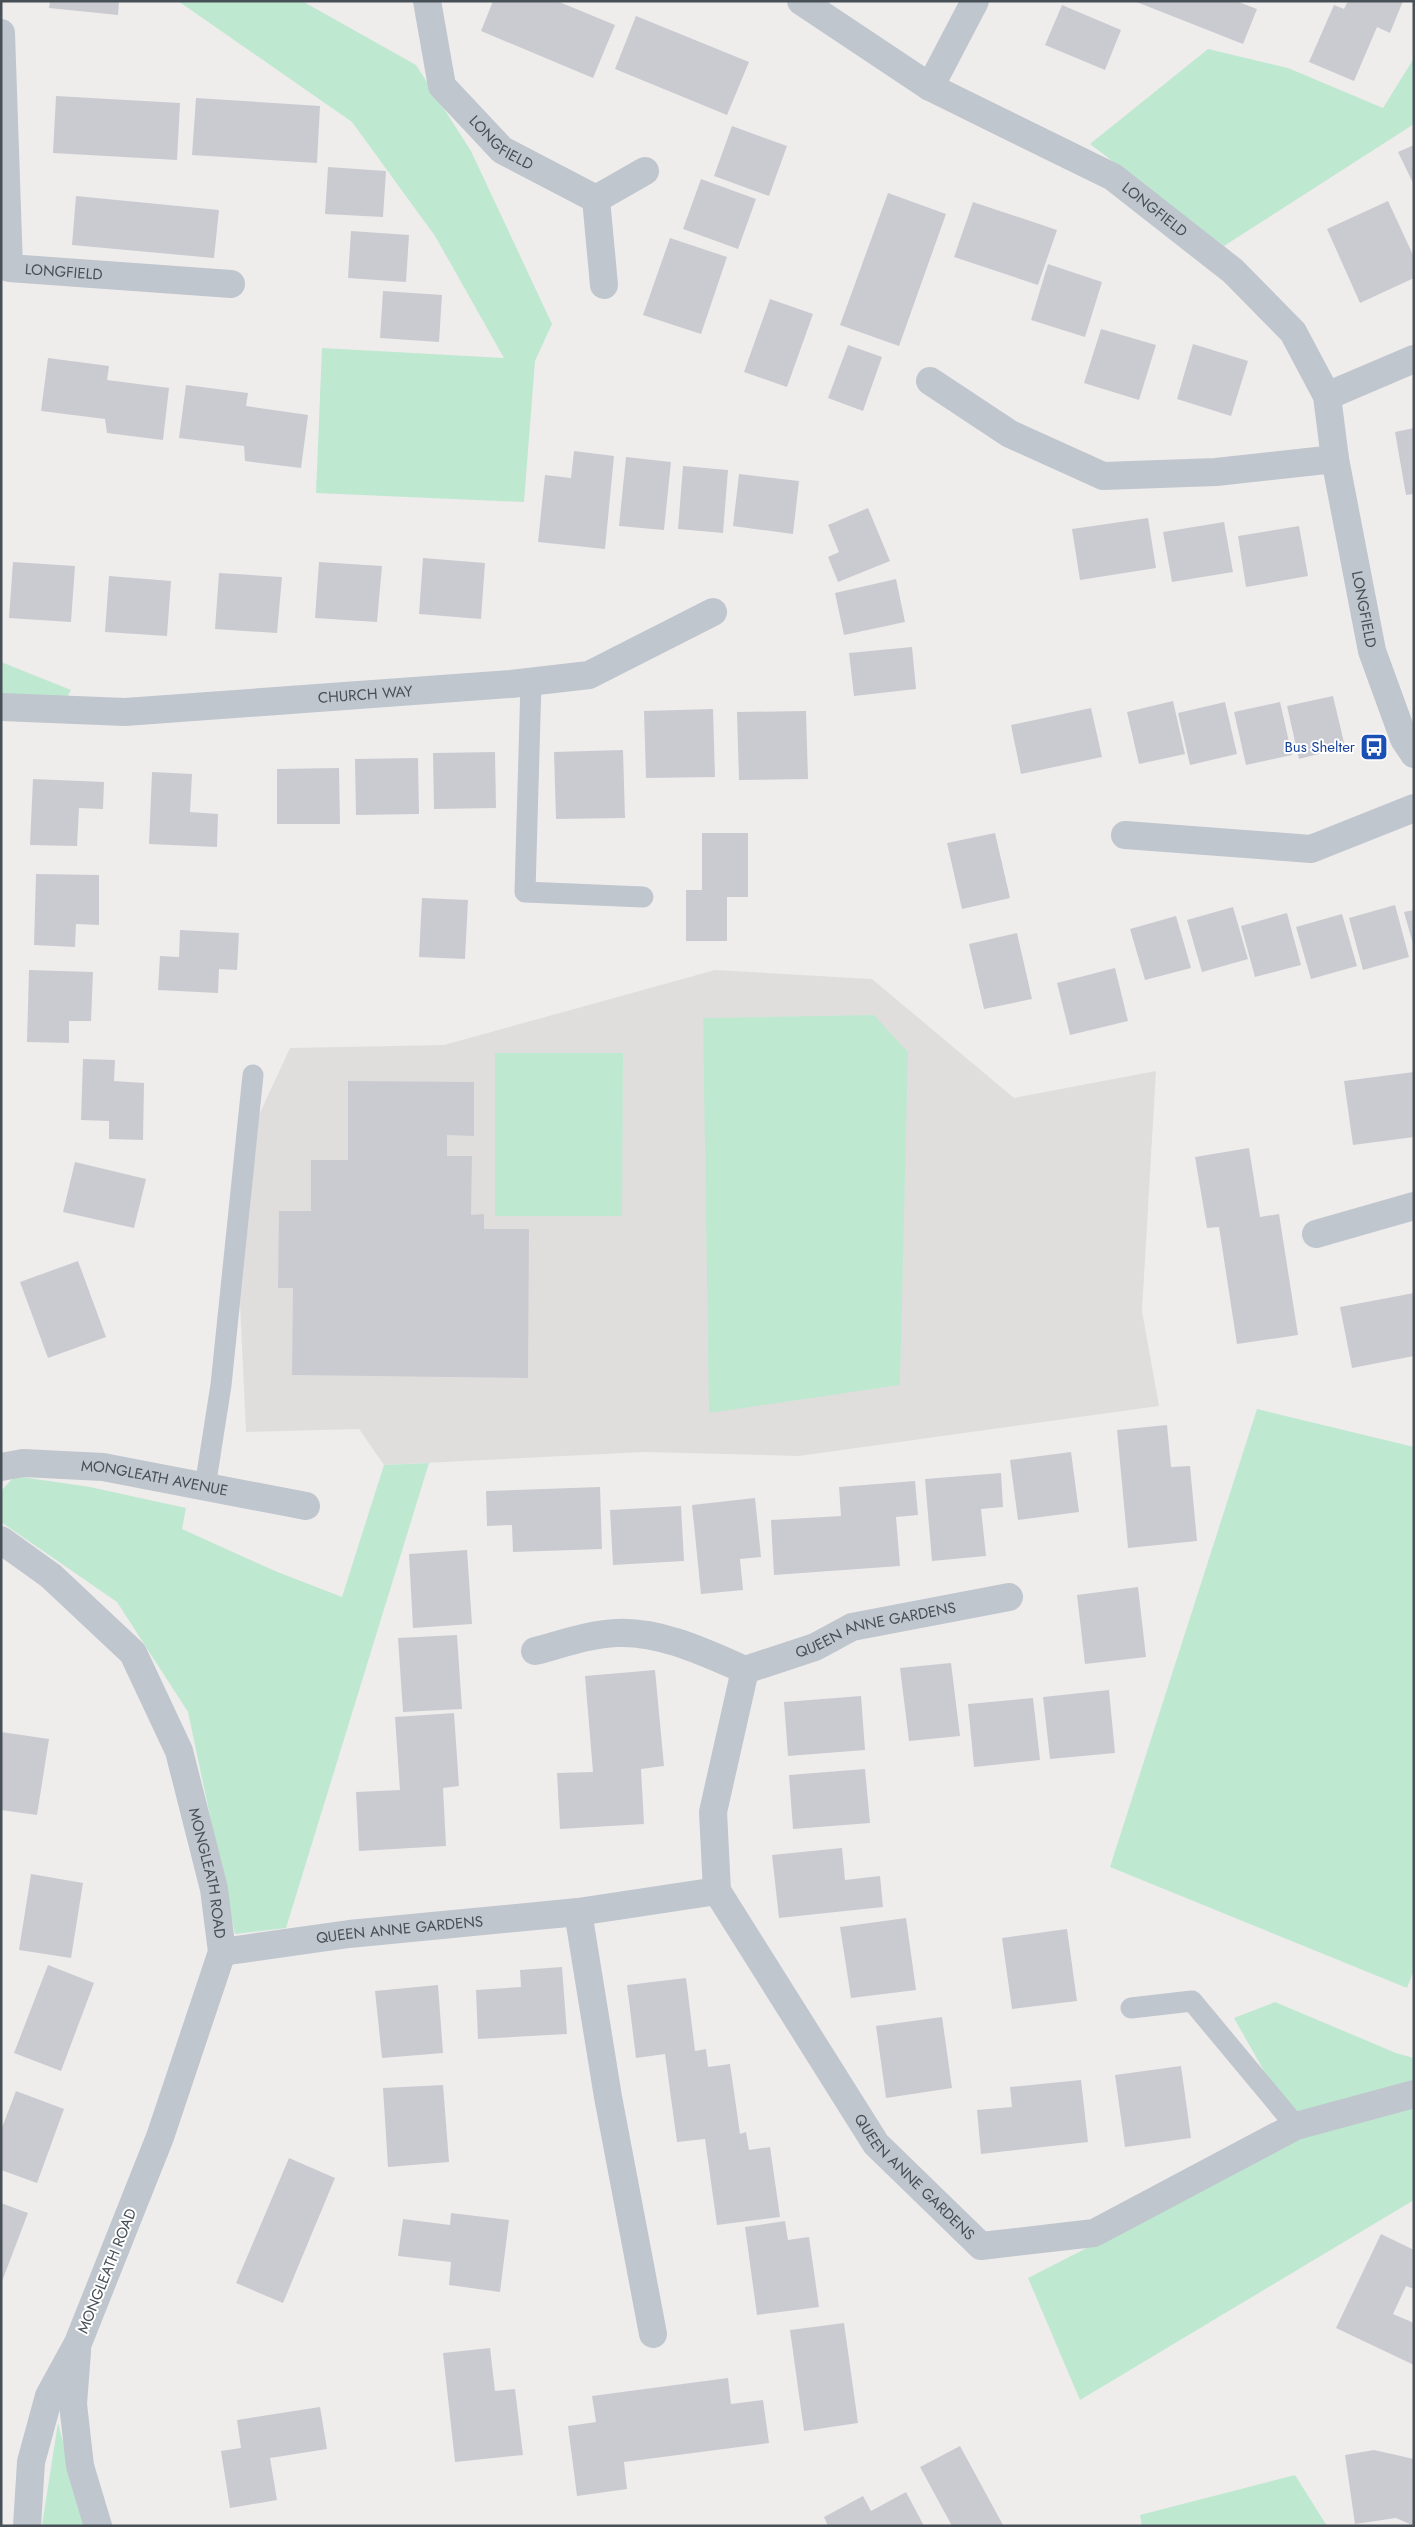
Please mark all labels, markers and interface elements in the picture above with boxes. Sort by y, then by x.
street label: LONGFIELD [464,110,537,175]
street label: LONGFIELD [1117,177,1192,242]
street label: LONGFIELD [24,258,103,286]
street label: LONGFIELD [1346,569,1382,650]
street label: CHURCH WAY [317,680,414,709]
bus stop icon: Bus Shelter [1359,732,1389,762]
place label: Bus Shelter [1284,736,1356,758]
street label: MONGLEATH AVENUE [80,1455,230,1502]
street label: QUEEN ANNE GARDENS [792,1596,958,1664]
street label: MONGLEATH ROAD [183,1805,231,1940]
street label: QUEEN ANNE GARDENS [315,1910,484,1950]
street label: QUEEN ANNE GARDENS [849,2110,980,2245]
street label: MONGLEATH ROAD [72,2205,142,2337]

